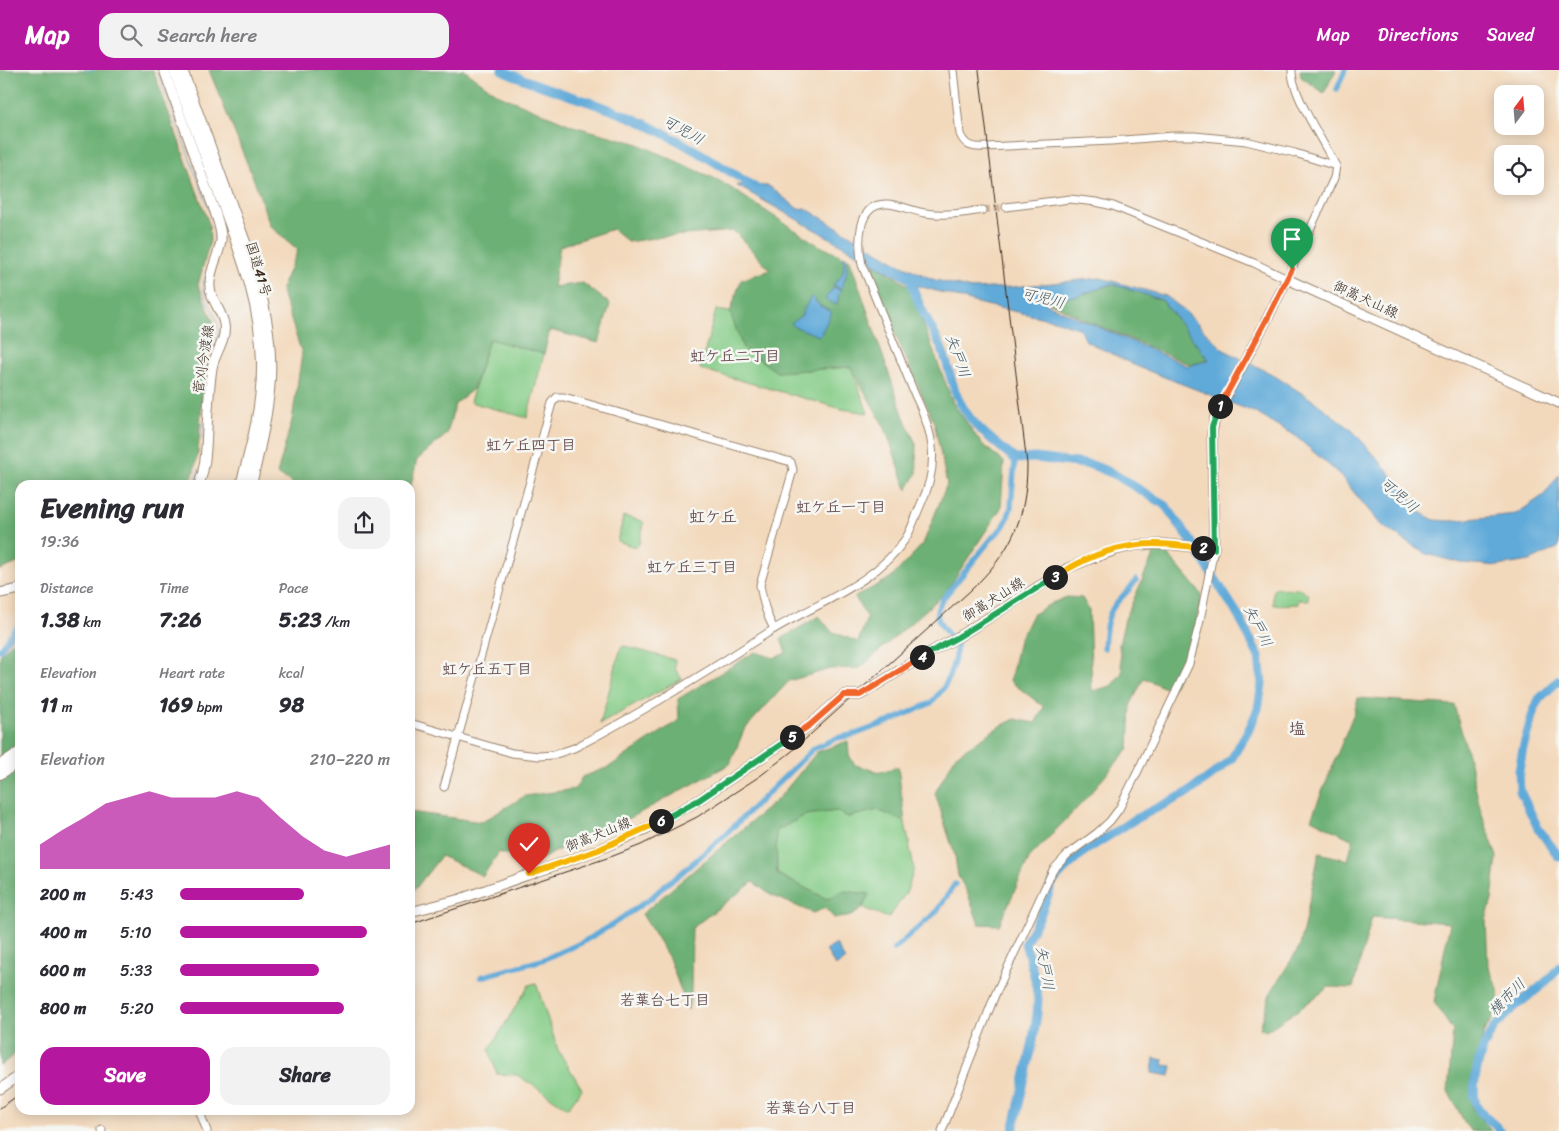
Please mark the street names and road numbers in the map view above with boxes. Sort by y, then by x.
street label: 国道41号 [238,238,279,300]
street label: 御嵩犬山線 [1329,273,1403,326]
street label: 菅刈今渡線 [186,323,221,396]
street label: 御嵩犬山線 [957,570,1030,629]
street label: 御嵩犬山線 [561,810,635,859]

